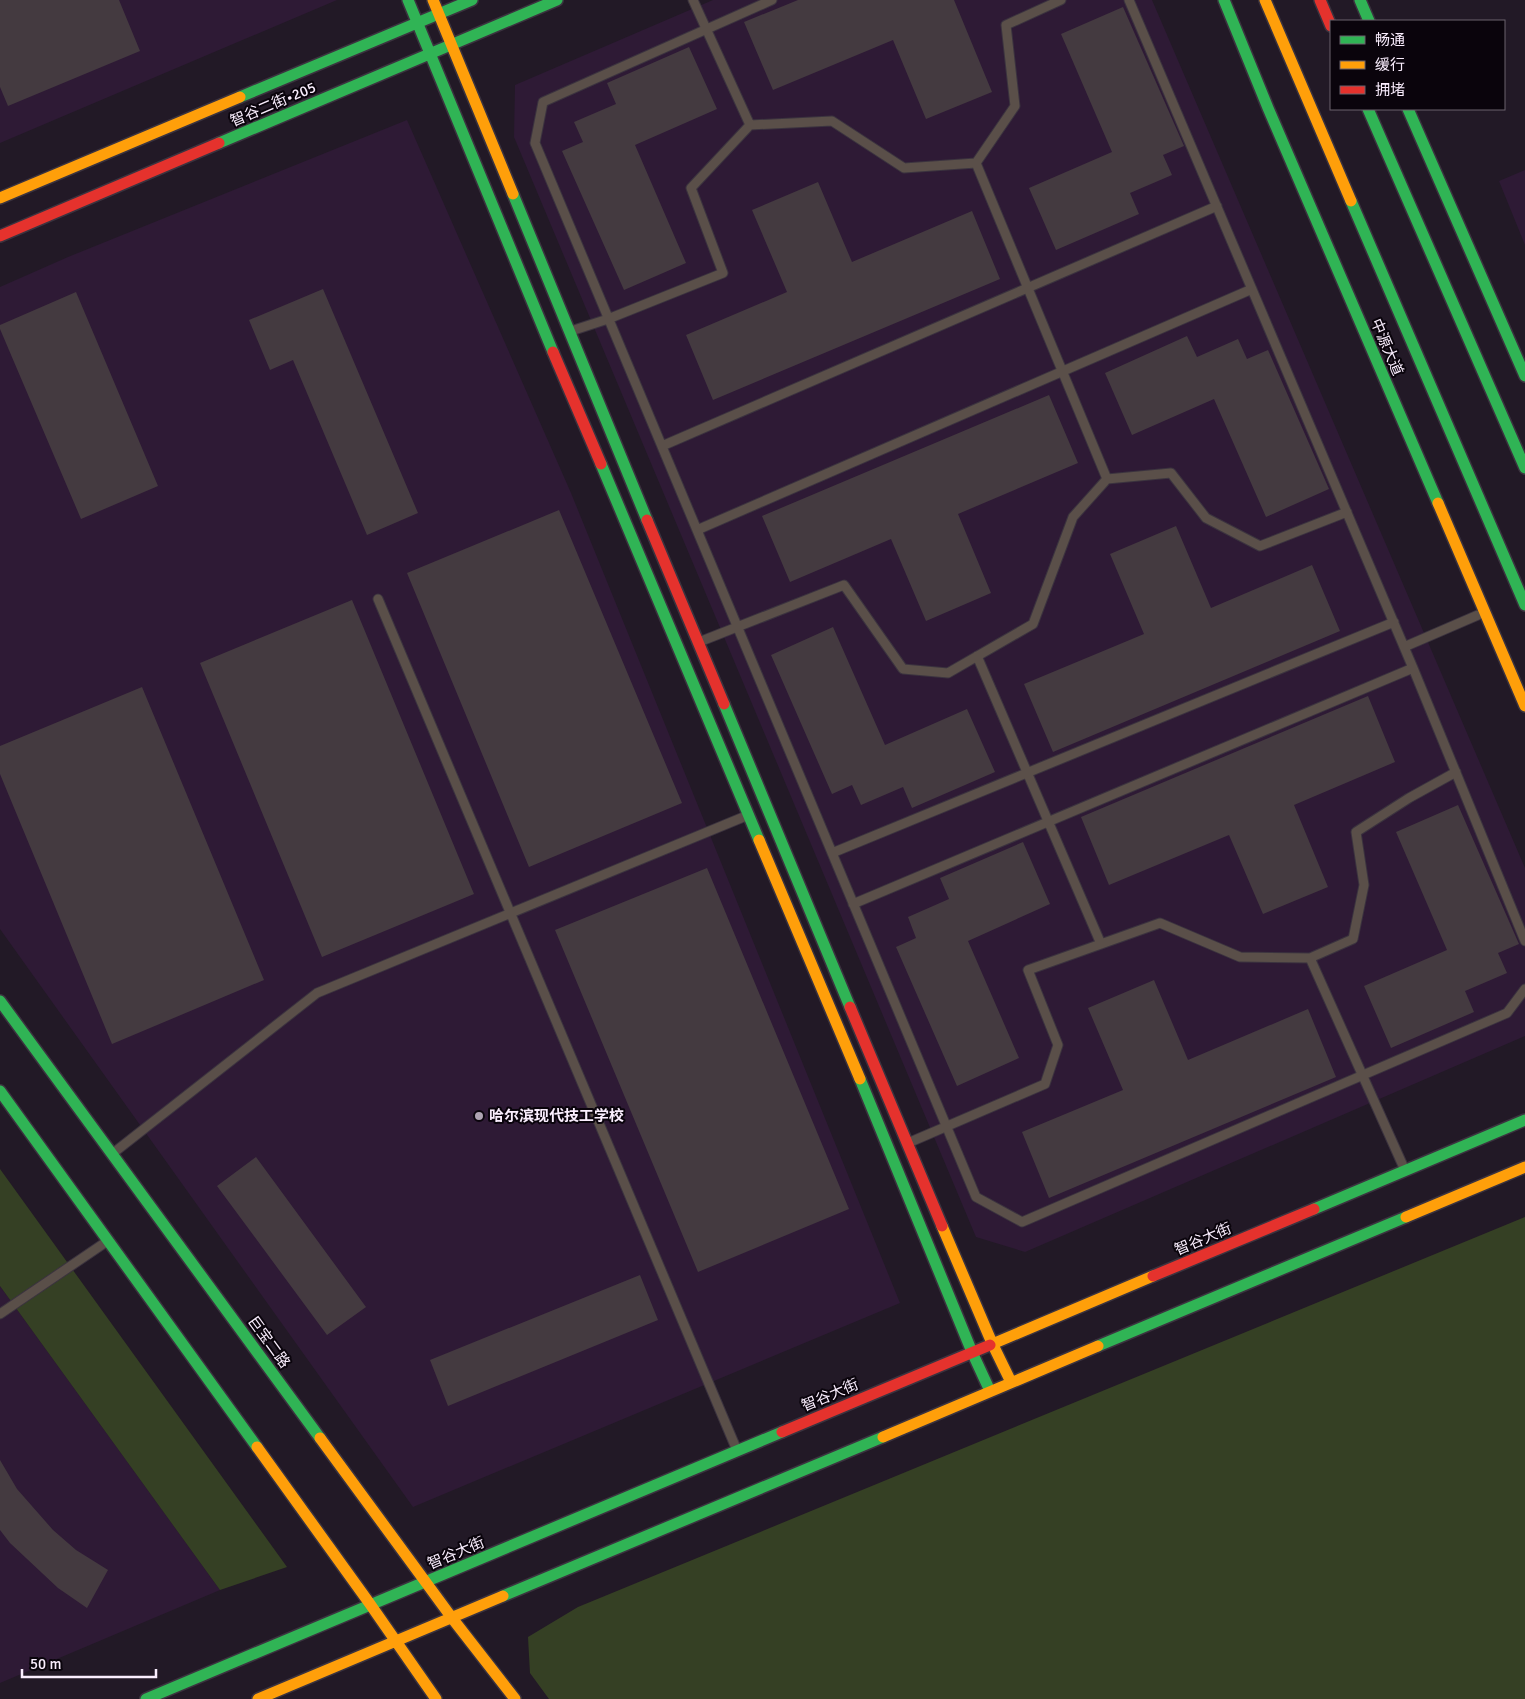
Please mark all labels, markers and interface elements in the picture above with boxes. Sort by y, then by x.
legend [1330,20,1505,110]
text: 畅通 [1375,31,1405,49]
text: 缓行 [1375,56,1405,74]
street label: 智谷二街•205 [228,78,318,130]
text: 拥堵 [1375,81,1405,99]
street label: 中源大道 [1367,316,1407,378]
place label: 哈尔滨现代技工学校 [489,1107,624,1125]
marker: 哈尔滨现代技工学校 [473,1110,485,1122]
street label: 智谷大街 [1172,1219,1234,1259]
street label: 巨宝二路 [244,1312,294,1372]
street label: 智谷大街 [799,1375,861,1415]
street label: 智谷大街 [425,1533,487,1573]
scale bar [22,1646,156,1678]
text: 50 m [30,1655,61,1673]

